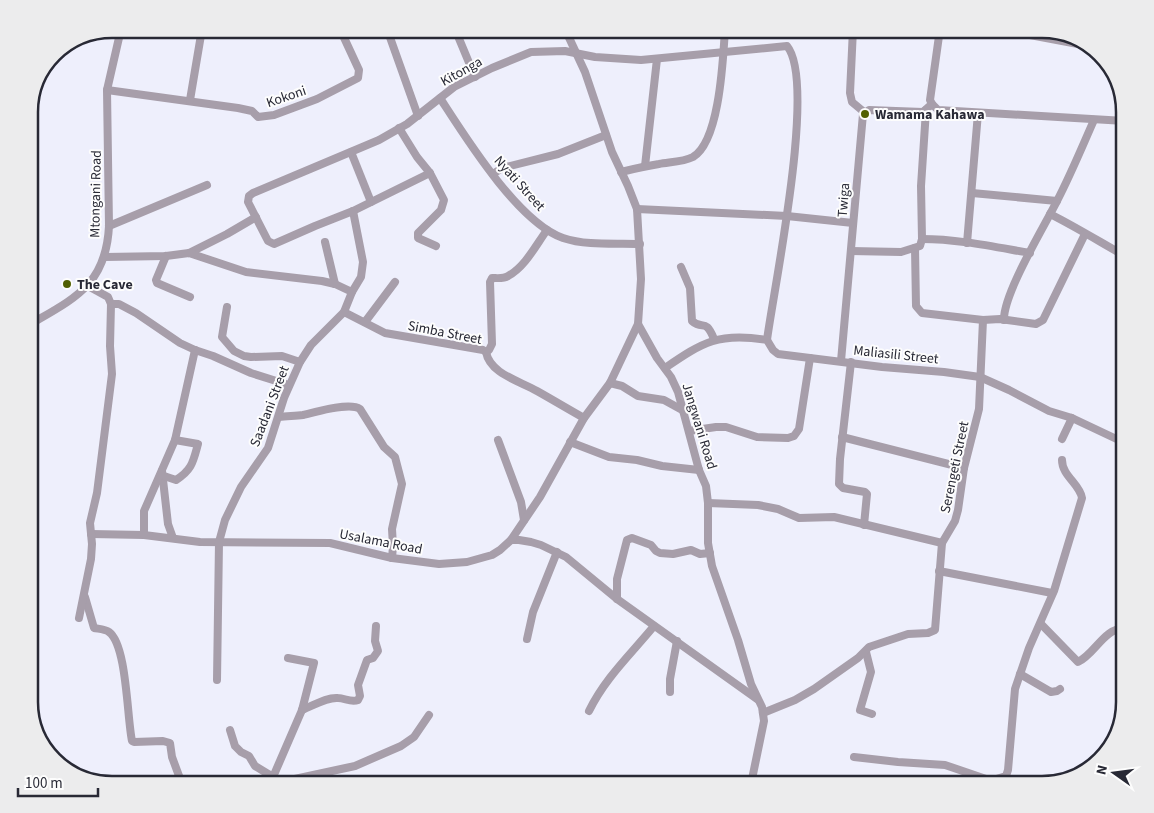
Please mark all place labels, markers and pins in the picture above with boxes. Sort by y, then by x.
place label: Wamama Kahawa [875,105,985,125]
marker: Wamama Kahawa [859,108,871,120]
place label: The Cave [77,275,133,295]
marker: The Cave [61,278,73,290]

